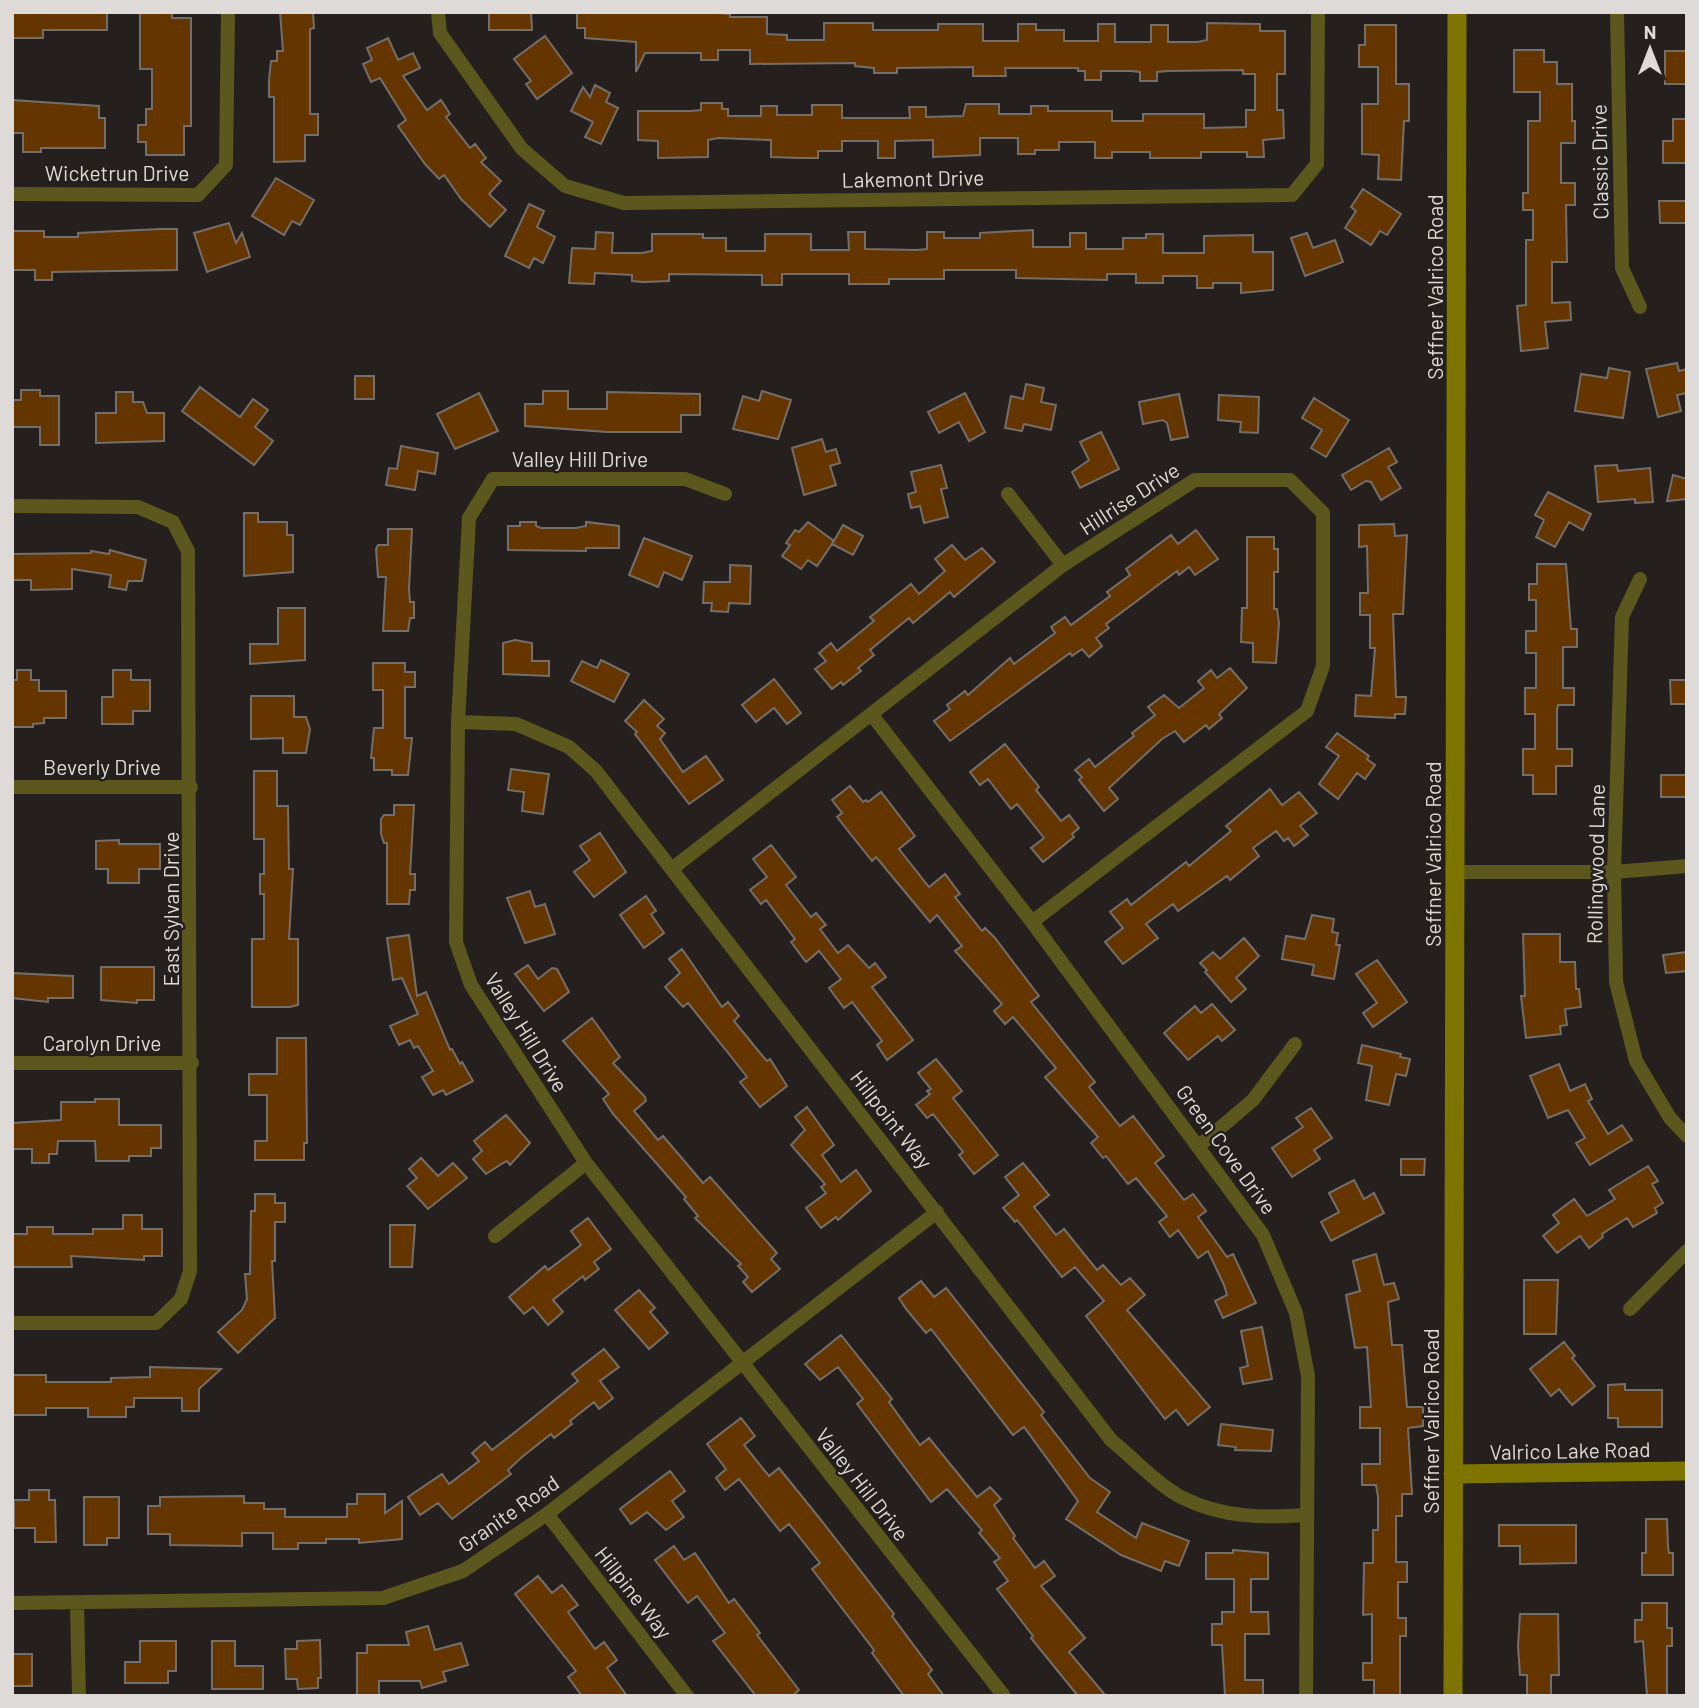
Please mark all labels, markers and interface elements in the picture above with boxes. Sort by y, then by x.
north arrow [1615,14,1685,84]
text: N [1644,20,1656,43]
street label: Classic Drive [1585,104,1613,220]
street label: Wicketrun Drive [45,160,189,185]
street label: Lakemont Drive [841,164,985,192]
street label: Seffner Valrico Road [1422,194,1447,380]
street label: Valley Hill Drive [512,446,648,471]
street label: Hillrise Drive [1074,456,1184,540]
street label: Beverly Drive [43,754,161,779]
street label: Seffner Valrico Road [1420,761,1445,947]
street label: Rollingwood Lane [1581,784,1609,944]
street label: East Sylvan Drive [158,832,183,986]
street label: Valley Hill Drive [480,968,574,1096]
street label: Carolyn Drive [42,1030,162,1055]
street label: Hillpoint Way [846,1065,938,1173]
street label: Green Cove Drive [1172,1079,1282,1219]
street label: Seffner Valrico Road [1418,1328,1443,1514]
street label: Valley Hill Drive [811,1423,915,1545]
street label: Valrico Lake Road [1489,1436,1651,1464]
street label: Granite Road [453,1469,563,1557]
street label: Hillpine Way [590,1541,678,1643]

